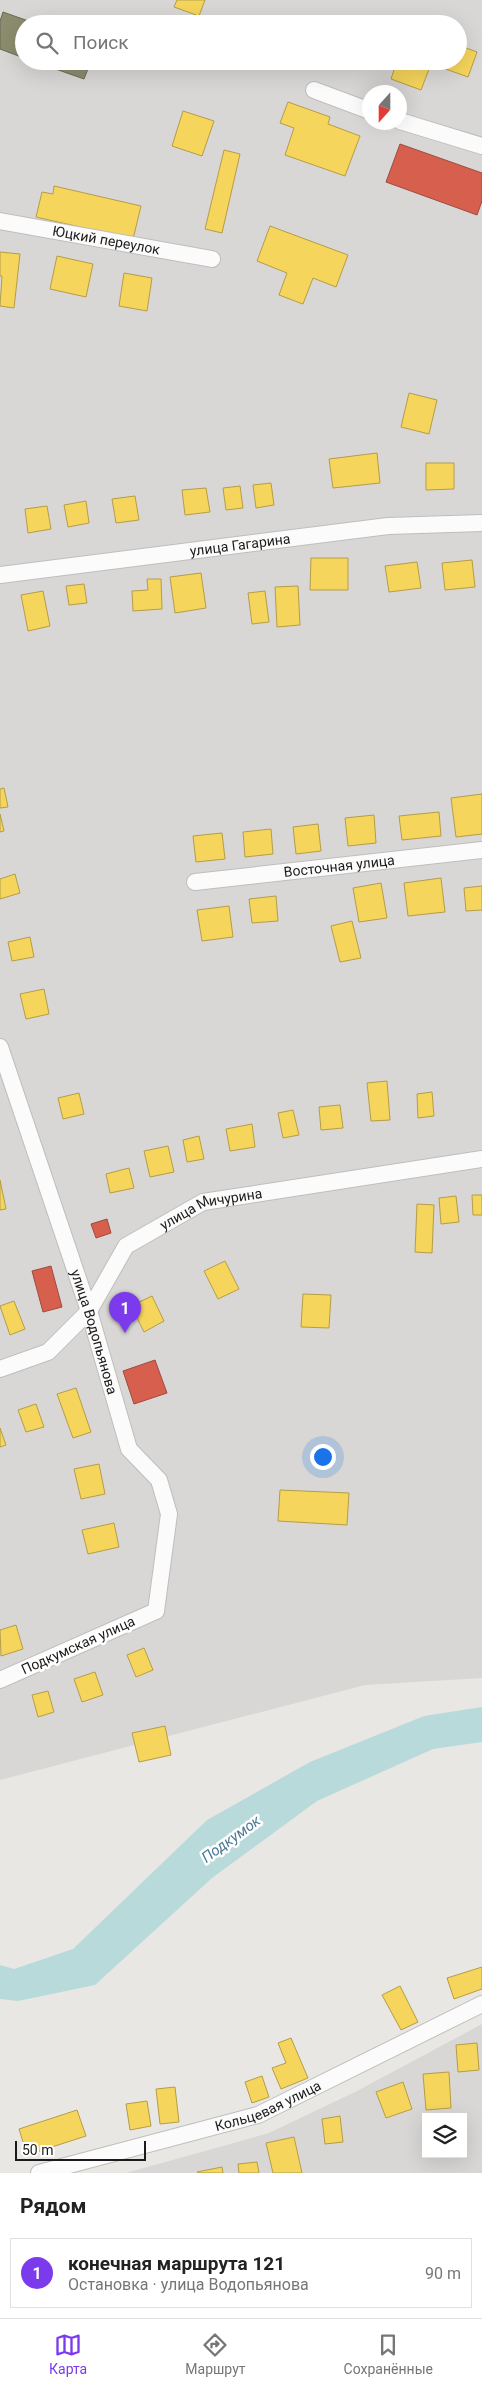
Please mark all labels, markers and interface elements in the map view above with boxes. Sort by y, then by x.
search box [15,15,467,70]
icon: search [33,29,61,57]
text: Поиск [73,31,129,54]
north arrow [362,85,407,130]
street label: Юцкий переулок [51,223,162,258]
street label: улица Гагарина [189,530,291,559]
street label: Восточная улица [283,852,395,880]
street label: улица Мичурина [157,1185,263,1233]
street label: улица Водопьянова [68,1267,121,1396]
pin: 1 [109,1292,141,1333]
your location [310,1444,336,1470]
street label: Подкумская улица [19,1613,137,1677]
water label: Подкумок [198,1811,265,1866]
street label: Кольцевая улица [213,2077,324,2134]
map controls [422,2113,467,2158]
button: layers [422,2113,467,2158]
scale bar [15,2138,146,2161]
text: 50 m [22,2142,54,2158]
text: Рядом [20,2194,86,2218]
text: конечная маршрута 121 [68,2252,285,2275]
text: 1 [32,2264,42,2283]
text: 90 m [425,2264,461,2283]
text: Остановка · улица Водопьянова [68,2275,309,2294]
tab: Карта [49,2331,87,2377]
tab: Маршрут [185,2331,246,2377]
tab: Сохранённые [344,2331,433,2377]

